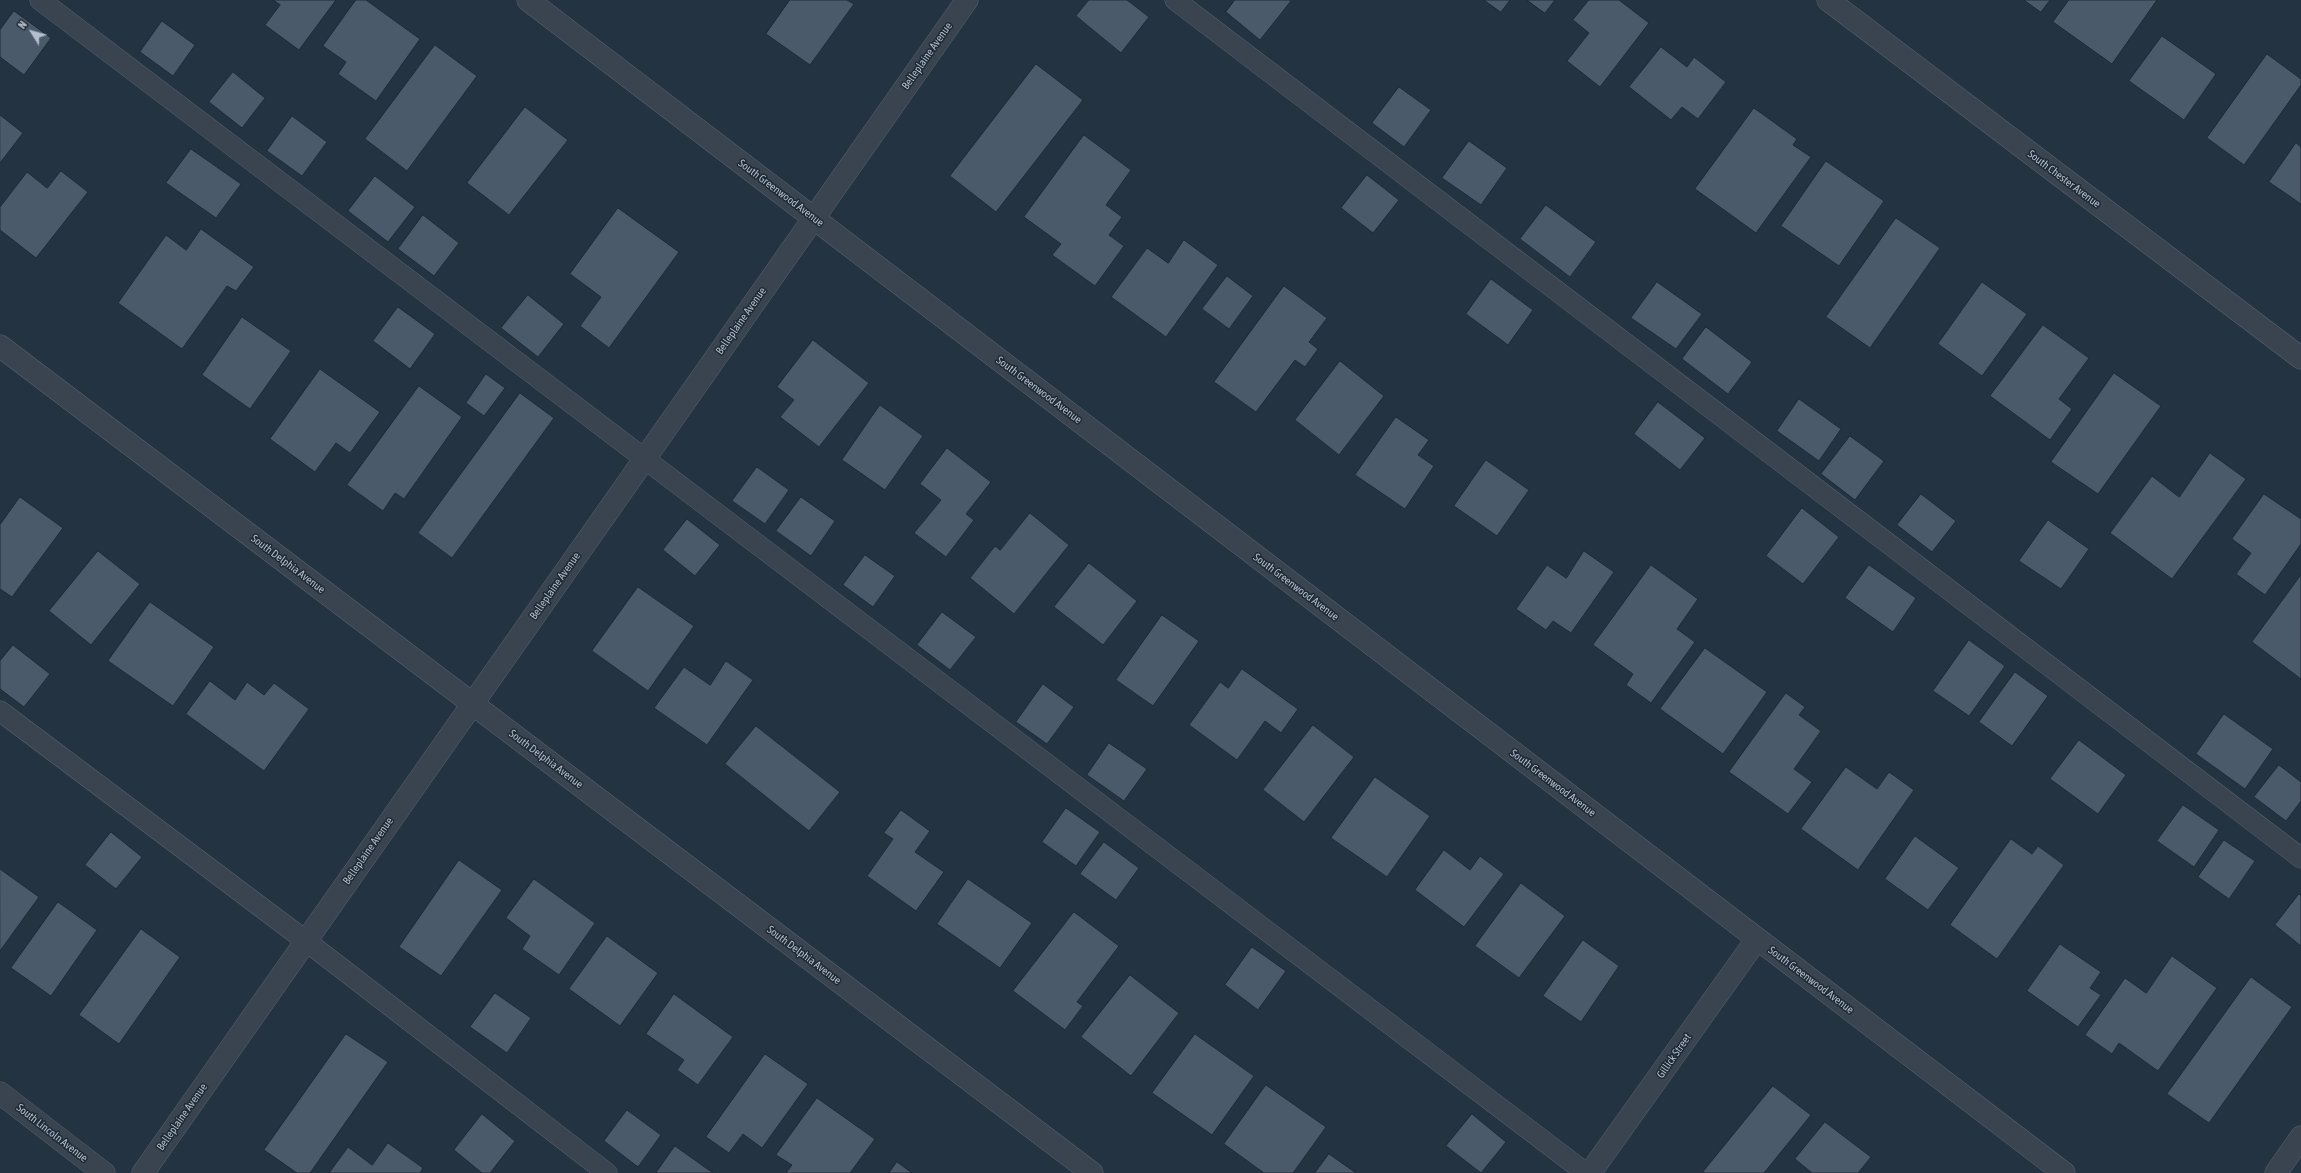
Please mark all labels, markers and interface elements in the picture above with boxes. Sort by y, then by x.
north arrow [12,12,52,52]
text: N [16,19,29,31]
street label: Belleplaine Avenue [899,20,955,92]
street label: South Chester Avenue [2025,147,2103,211]
street label: South Greenwood Avenue [736,157,826,229]
street label: Belleplaine Avenue [713,285,769,357]
street label: South Greenwood Avenue [994,354,1084,426]
street label: South Delphia Avenue [248,532,328,596]
street label: Belleplaine Avenue [527,550,583,622]
street label: South Greenwood Avenue [1251,551,1341,623]
street label: South Delphia Avenue [506,727,586,791]
street label: South Greenwood Avenue [1508,747,1598,819]
street label: Belleplaine Avenue [340,815,396,887]
street label: South Delphia Avenue [764,923,844,987]
street label: South Greenwood Avenue [1766,944,1856,1016]
street label: Gillick Street [1654,1031,1694,1081]
street label: Belleplaine Avenue [154,1081,210,1153]
street label: South Lincoln Avenue [14,1101,90,1165]

